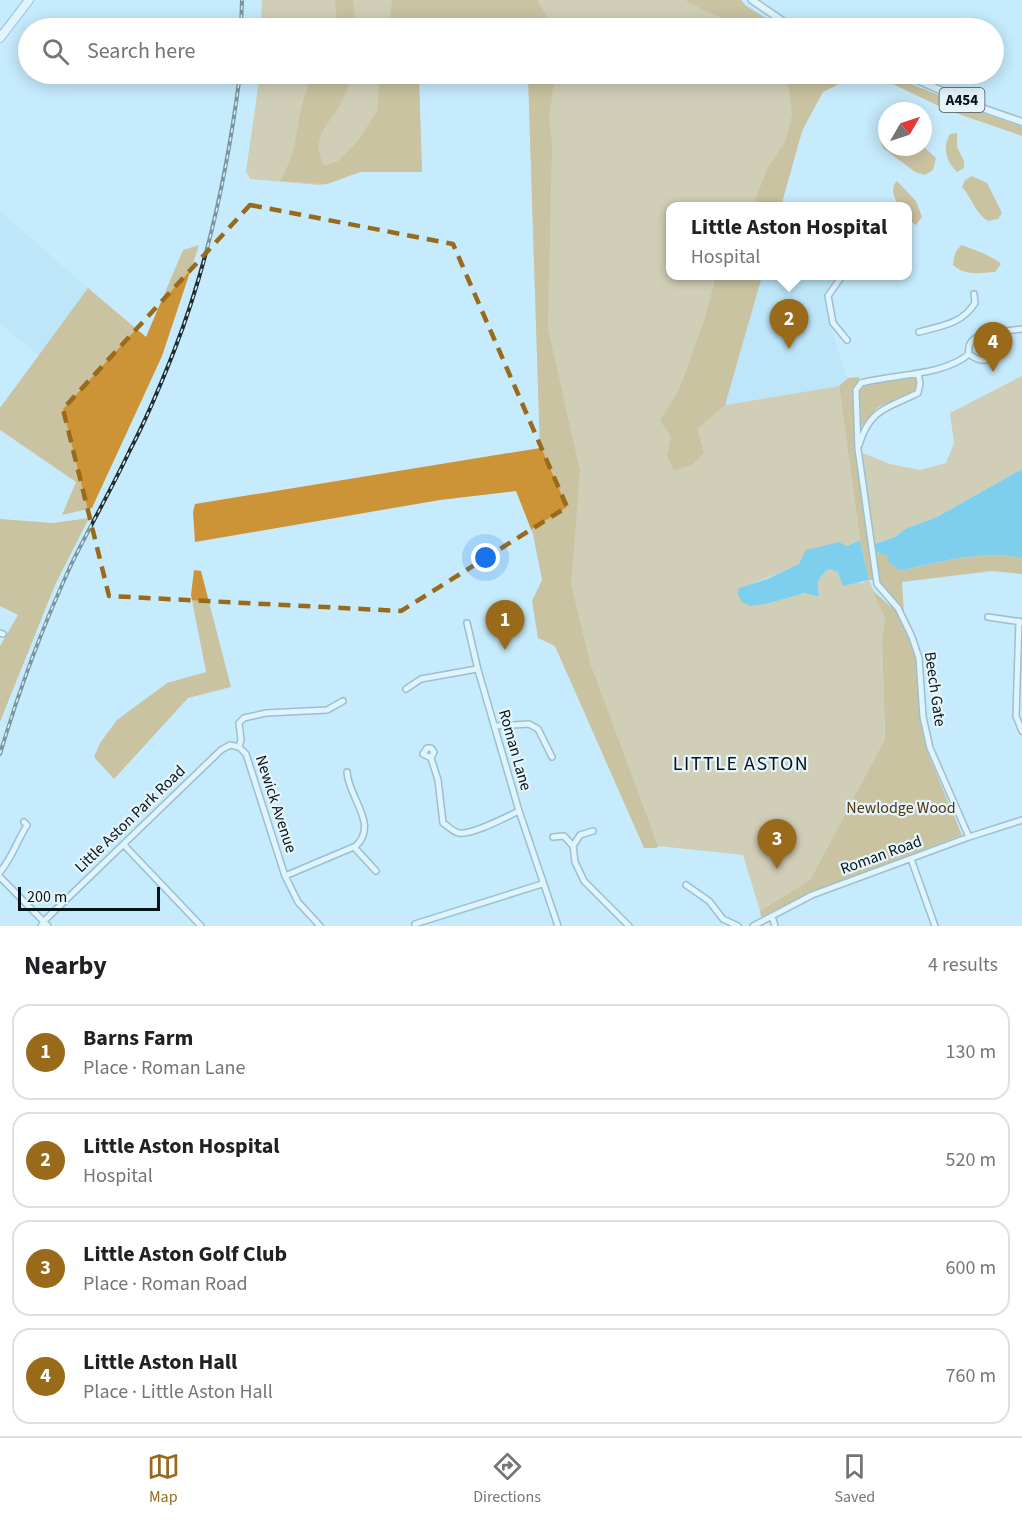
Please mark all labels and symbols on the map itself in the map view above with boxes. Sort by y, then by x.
road number: A454 [940,88,984,112]
north arrow [878,102,932,156]
pin: 2 [770,300,808,349]
pin: 4 [974,322,1012,372]
your location [471,543,500,572]
pin: 1 [486,600,524,650]
street label: Beech Gate [919,650,951,728]
street label: Roman Lane [493,707,537,793]
district label: LITTLE ASTON [673,750,809,778]
street label: Newick Avenue [250,752,302,856]
street label: Little Aston Park Road [70,760,190,878]
park label: Newlodge Wood [846,797,956,819]
pin: 3 [758,820,796,869]
street label: Roman Road [837,830,925,880]
scale bar [18,884,160,912]

